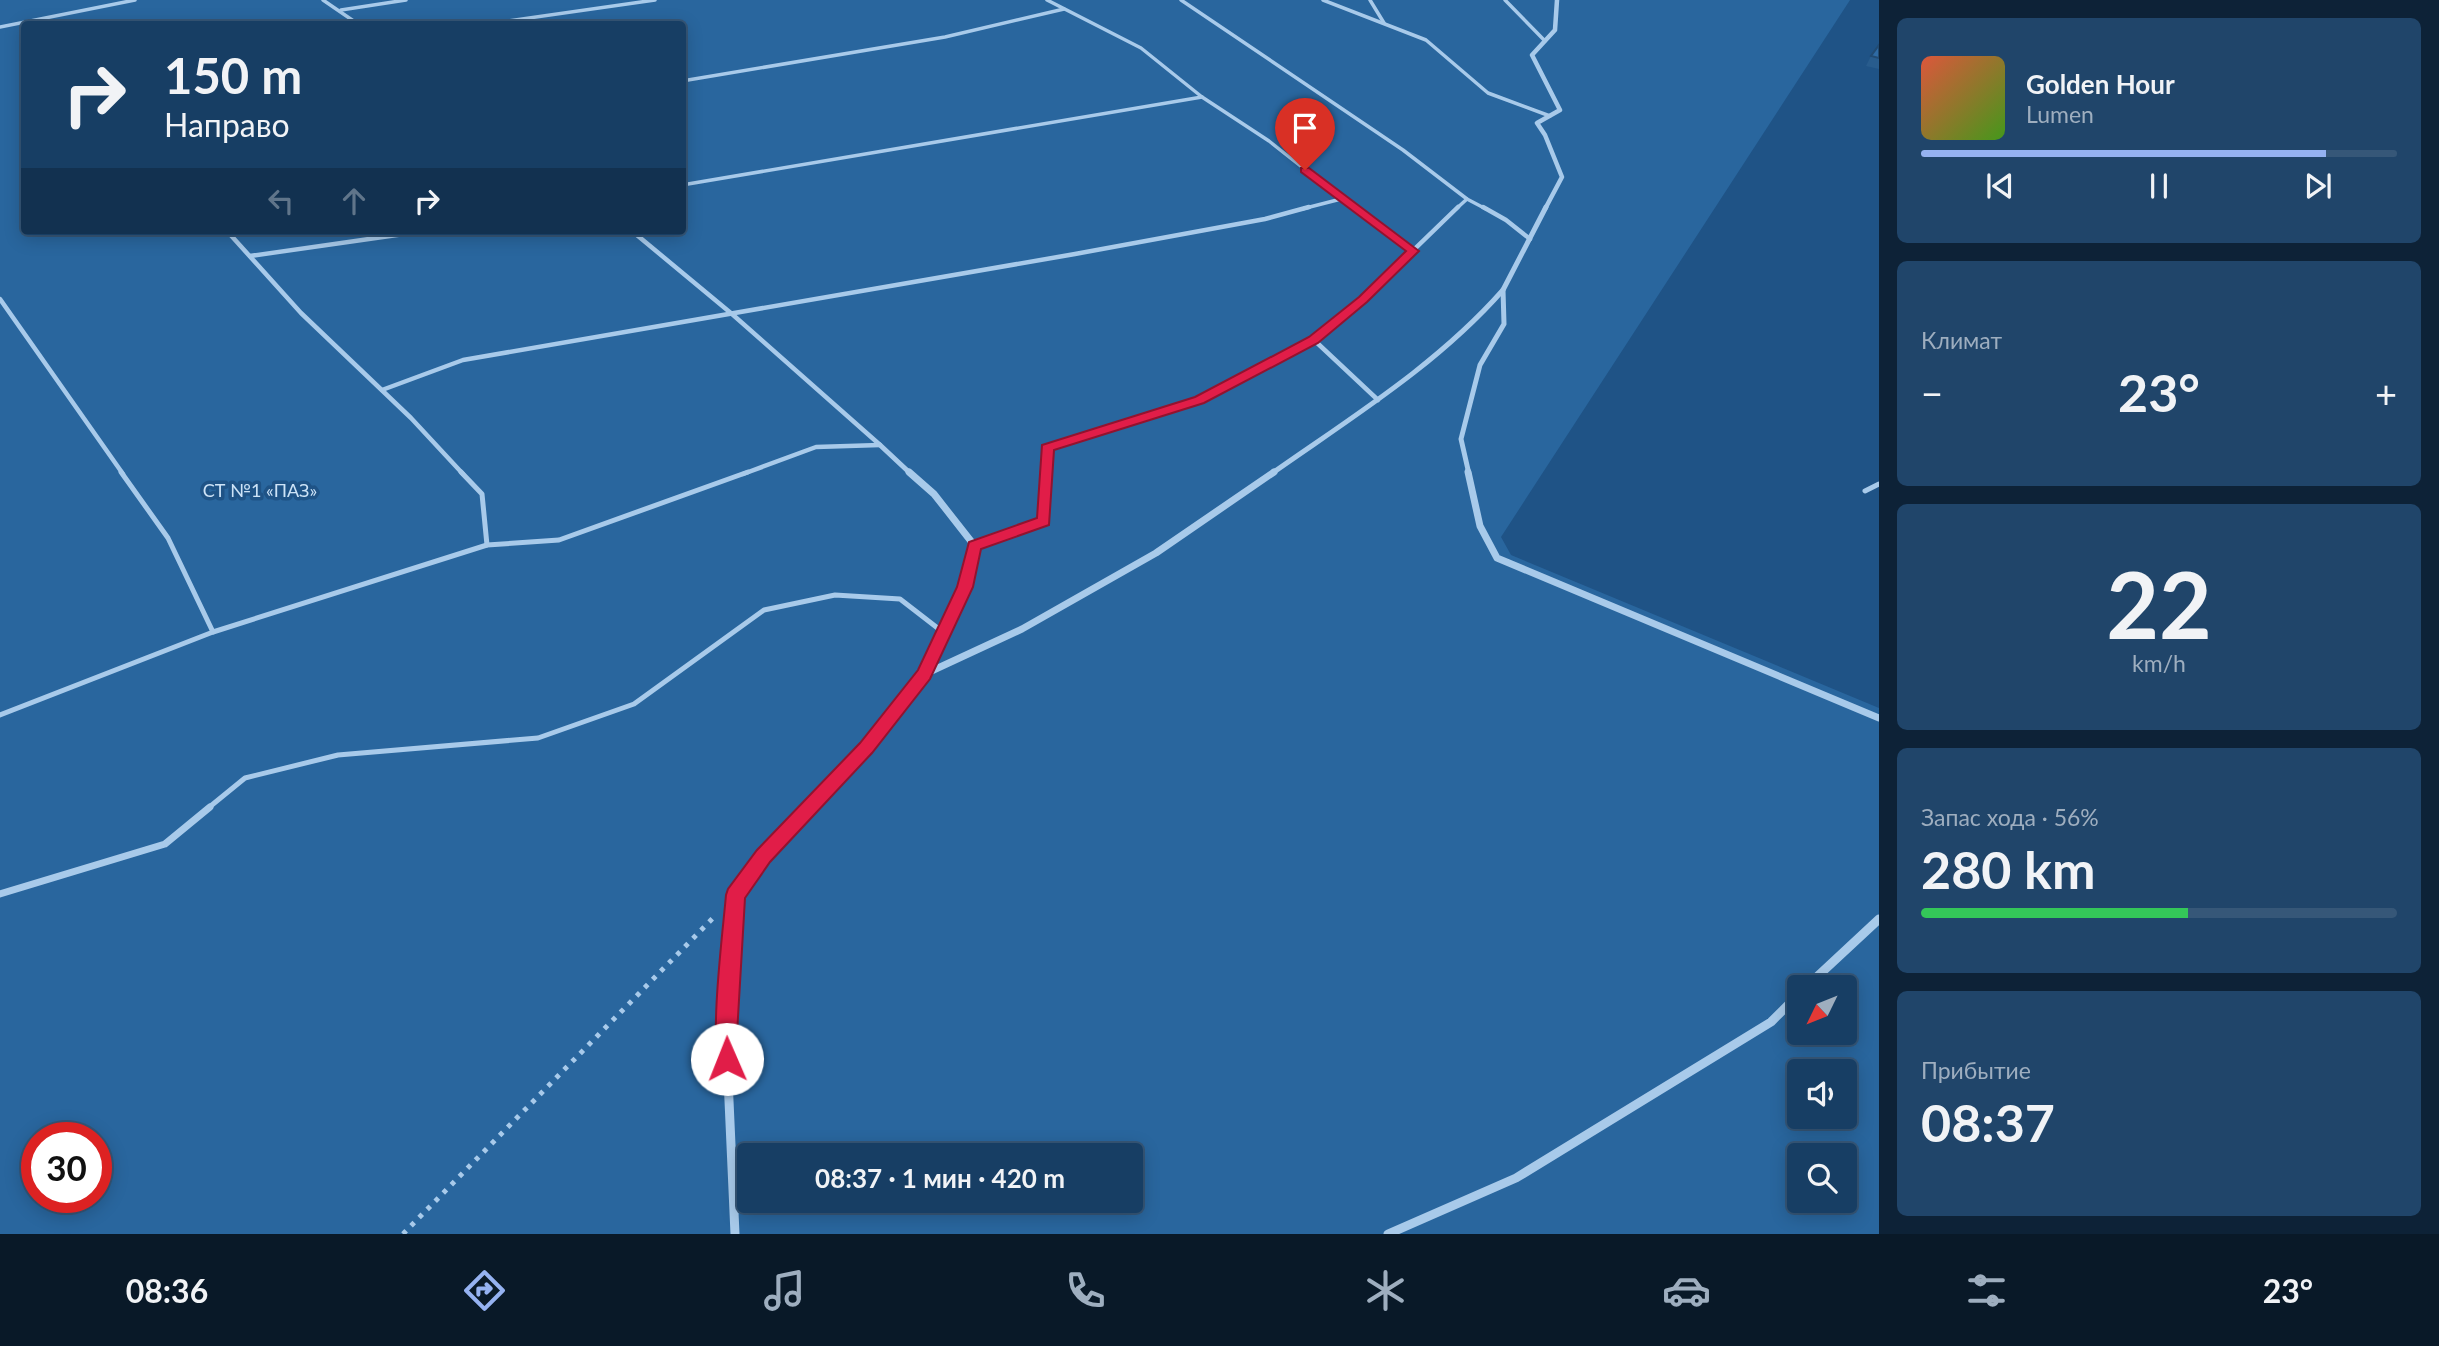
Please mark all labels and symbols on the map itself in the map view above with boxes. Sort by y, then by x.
pin [1275,98,1335,170]
park label: СТ №1 «ПАЗ» [203,479,317,501]
north arrow [1787,975,1857,1045]
position arrow [690,1022,764,1096]
speed limit sign: 30 [21,1122,112,1213]

